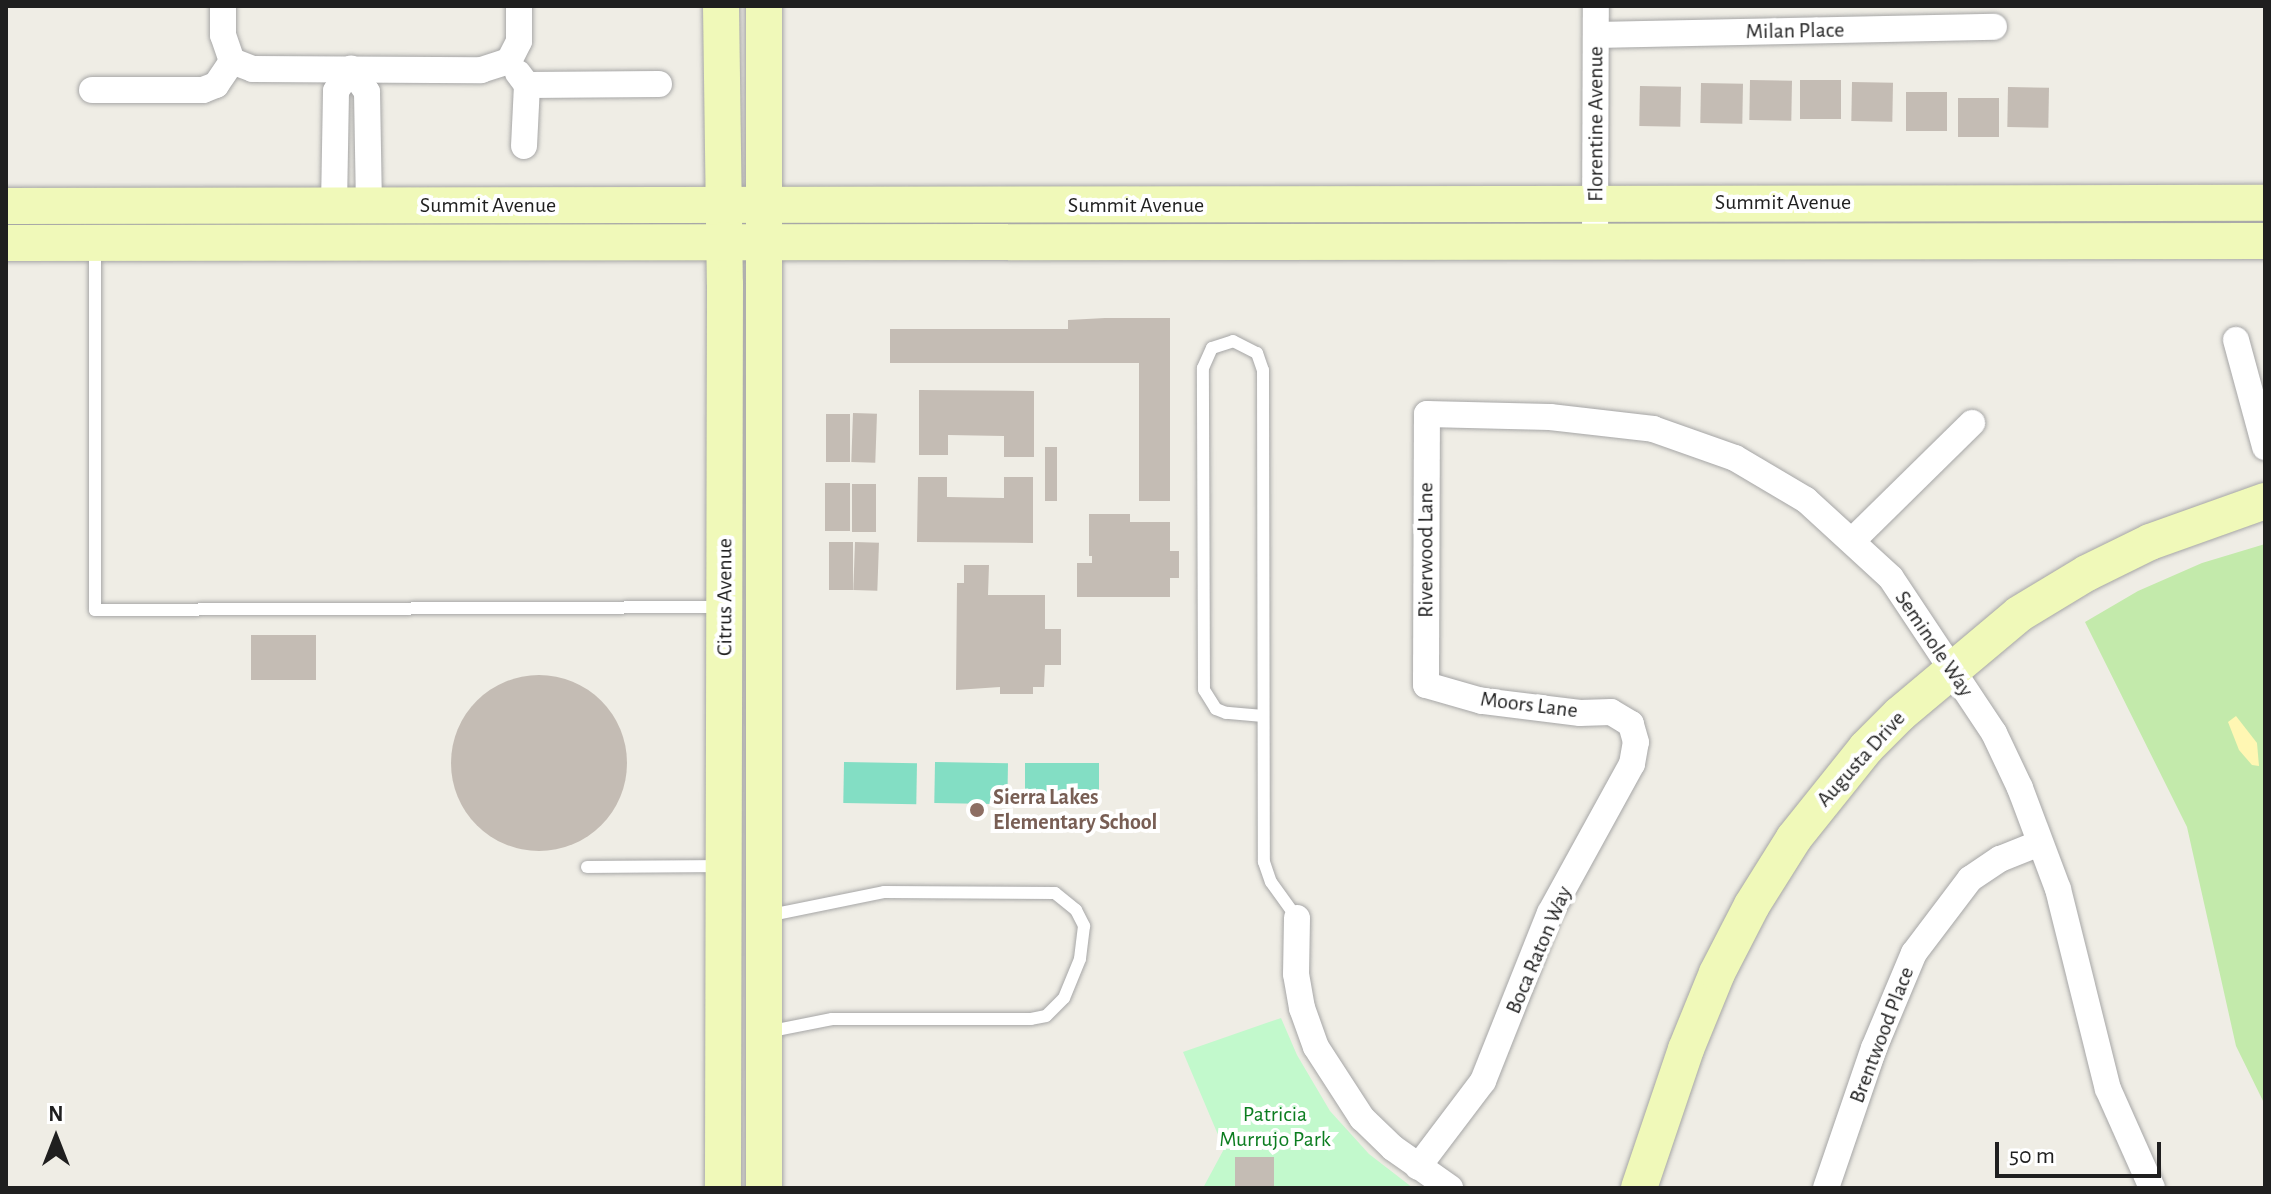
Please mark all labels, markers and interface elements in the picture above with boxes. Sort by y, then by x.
street label: Milan Place [1745,17,1845,45]
street label: Florentine Avenue [1583,46,1609,202]
street label: Summit Avenue [1715,190,1851,216]
street label: Summit Avenue [420,193,556,219]
street label: Summit Avenue [1068,193,1204,219]
street label: Riverwood Lane [1413,482,1439,618]
street label: Citrus Avenue [712,538,738,656]
street label: Seminole Way [1889,586,1979,702]
street label: Moors Lane [1479,686,1579,724]
street label: Augusta Drive [1811,706,1911,812]
place label: Sierra Lakes Elementary School [993,784,1157,836]
marker: Sierra Lakes Elementary School [968,801,986,819]
street label: Boca Raton Way [1500,882,1578,1018]
street label: Brentwood Place [1844,963,1920,1107]
north arrow [16,1098,96,1178]
park label: Patricia Murrujo Park [1219,1101,1331,1152]
text: N [48,1103,64,1125]
scale bar [1999,1126,2165,1176]
text: 50 m [2009,1144,2055,1168]

